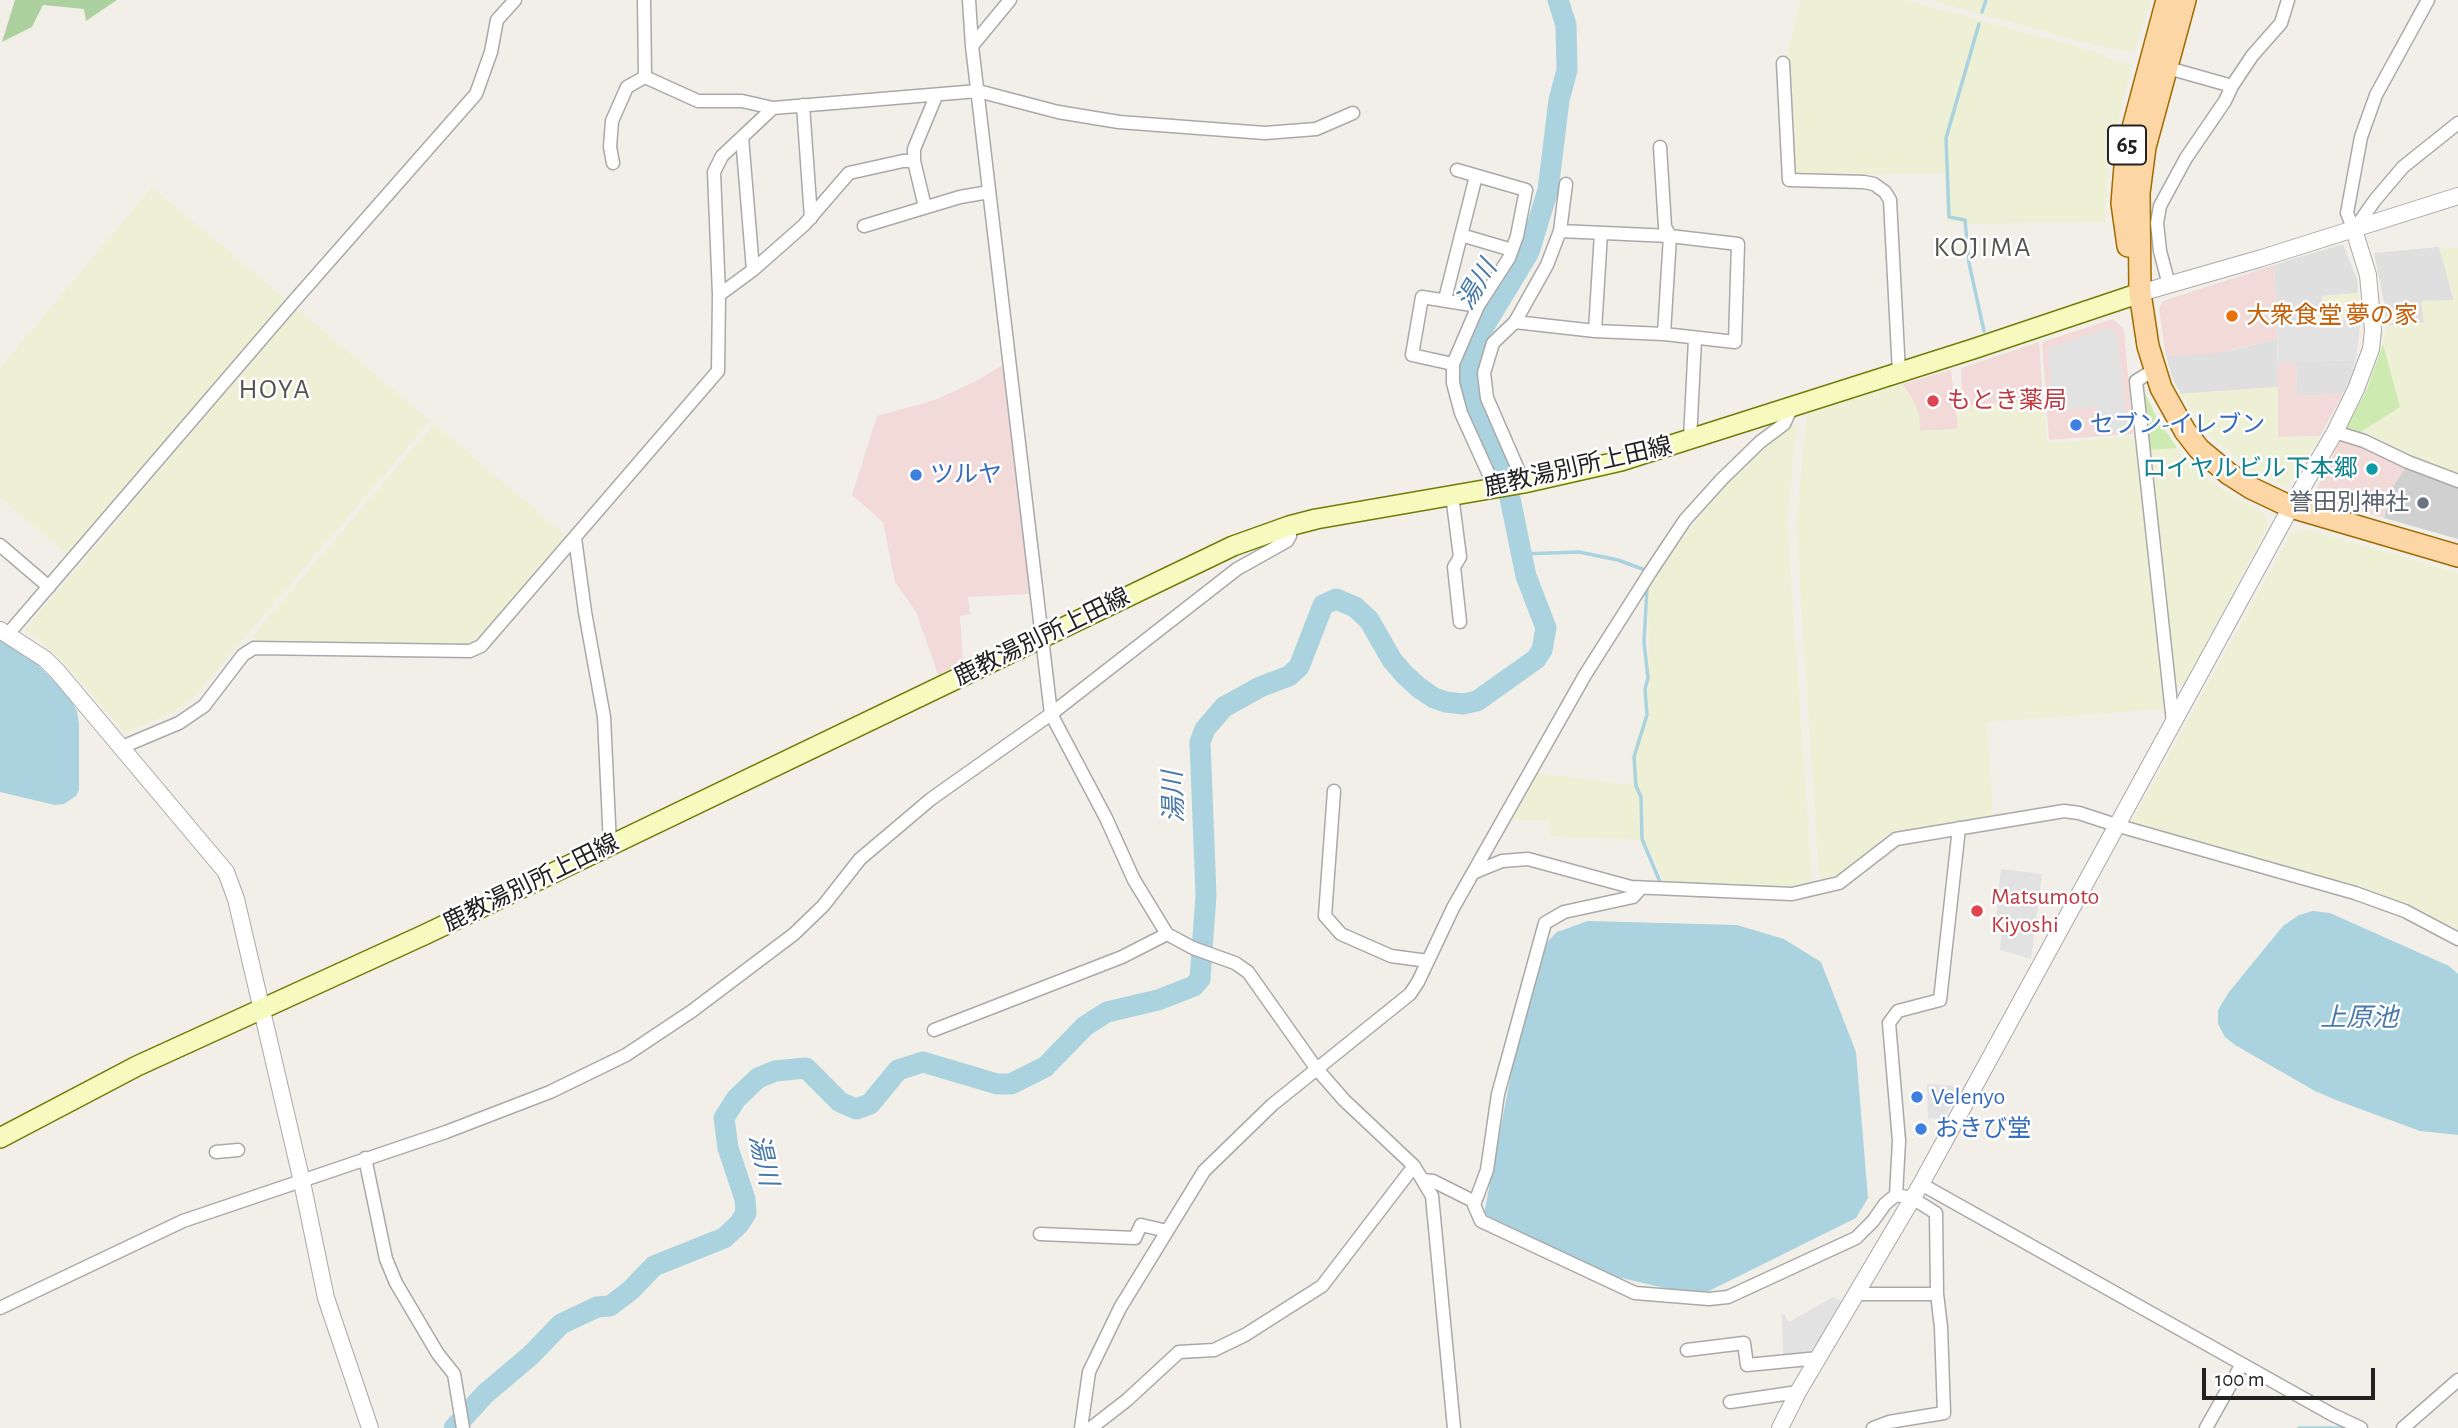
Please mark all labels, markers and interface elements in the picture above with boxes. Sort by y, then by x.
road number: 65 [2108,126,2146,164]
district label: KOJIMA [1934,231,2032,265]
water label: 湯川 [1450,255,1504,315]
place label: 大衆食堂 夢の家 [2246,302,2418,330]
marker: 大衆食堂 夢の家 [2224,308,2240,324]
district label: HOYA [239,373,311,407]
place label: もとき薬局 [1947,387,2067,415]
marker: もとき薬局 [1925,393,1941,409]
place label: セブン-イレブン [2090,411,2265,439]
marker: セブン-イレブン [2068,417,2084,433]
street label: 鹿教湯別所上田線 [1481,431,1675,503]
place label: ロイヤルビル下本郷 [2142,455,2358,483]
place label: ツルヤ [930,461,1002,489]
marker: ロイヤルビル下本郷 [2364,461,2380,477]
marker: ツルヤ [908,467,924,483]
place label: 誉田別神社 [2289,489,2409,517]
marker: 誉田別神社 [2415,495,2431,511]
street label: 鹿教湯別所上田線 [949,582,1135,692]
water label: 湯川 [1158,770,1190,824]
street label: 鹿教湯別所上田線 [438,828,624,938]
place label: Matsumoto Kiyoshi [1991,883,2099,939]
marker: Matsumoto Kiyoshi [1969,903,1985,919]
water label: 上原池 [2320,1002,2398,1034]
place label: Velenyo [1931,1083,2005,1111]
marker: Velenyo [1909,1089,1925,1105]
place label: おきび堂 [1935,1115,2031,1143]
marker: おきび堂 [1913,1121,1929,1137]
water label: 湯川 [742,1131,784,1189]
scale bar [2206,1354,2379,1398]
text: 100 m [2215,1369,2265,1390]

